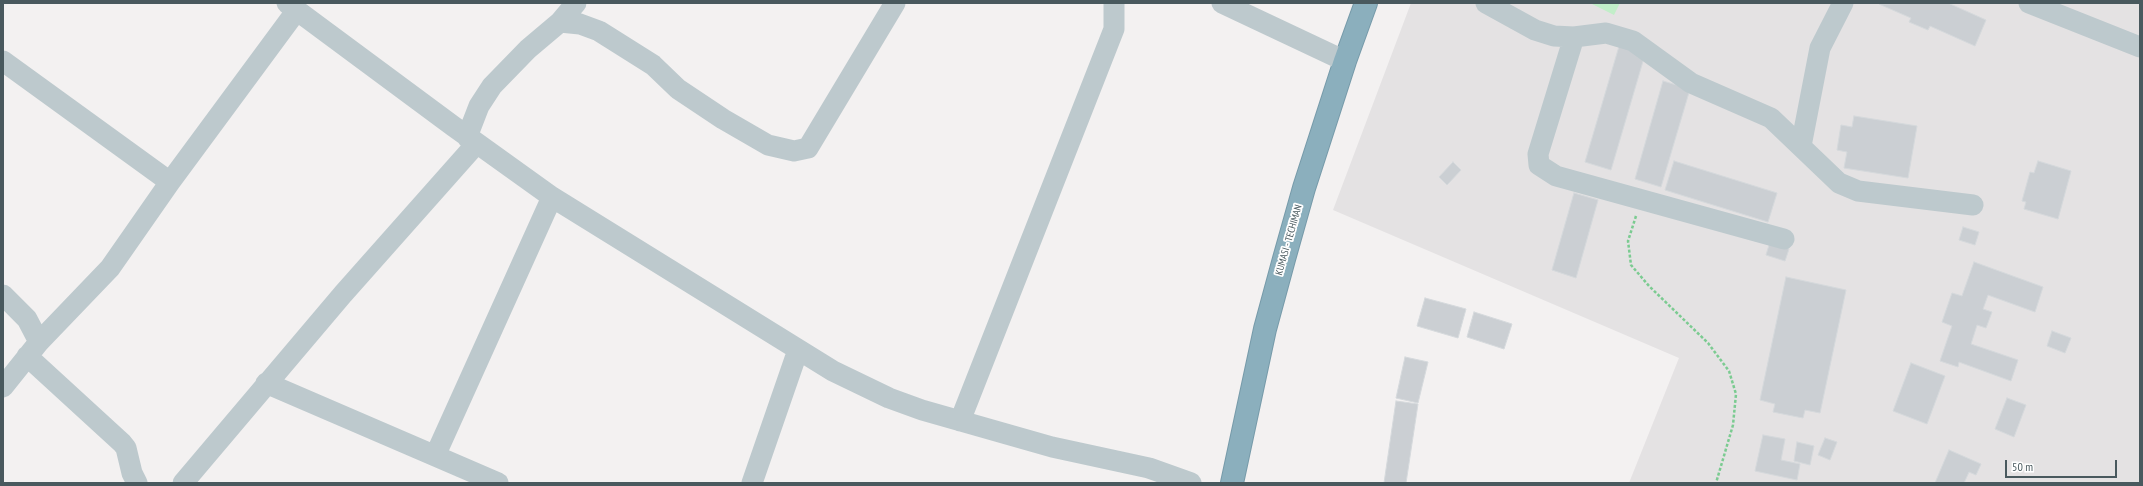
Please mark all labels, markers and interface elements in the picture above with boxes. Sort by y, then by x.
street label: KUMASI - TECHIMAN [1273,203,1305,277]
scale bar [2007,452,2119,478]
text: 50 m [2012,459,2033,474]

